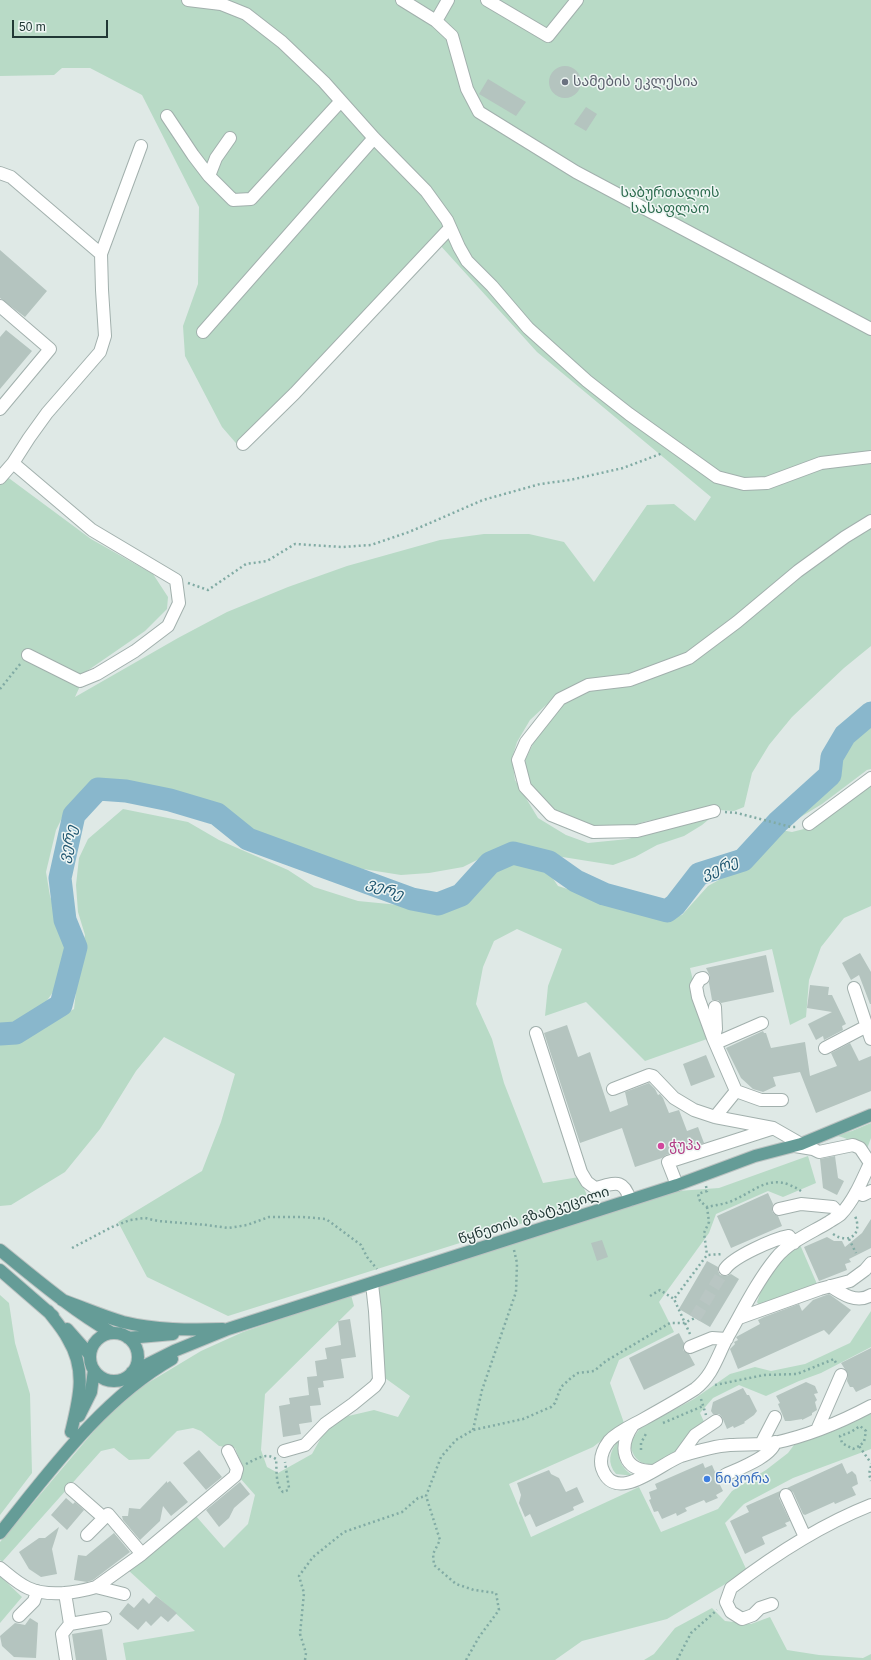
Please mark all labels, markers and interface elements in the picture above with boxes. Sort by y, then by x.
scale bar [14,12,110,38]
text: 50 m [19,20,46,34]
place label: სამების ეკლესია [573,74,698,90]
marker: სამების ეკლესია [560,77,570,87]
park label: საბურთალოს სასაფლაო [620,185,720,218]
water label: ვერე [55,823,81,865]
water label: ვერე [699,852,741,884]
water label: ვერე [364,874,406,904]
place label: ჭუპა [669,1138,701,1154]
marker: ჭუპა [656,1141,666,1151]
street label: წყნეთის გზატკეცილი [456,1184,612,1248]
place label: ნიკორა [715,1471,770,1487]
marker: ნიკორა [702,1474,712,1484]

